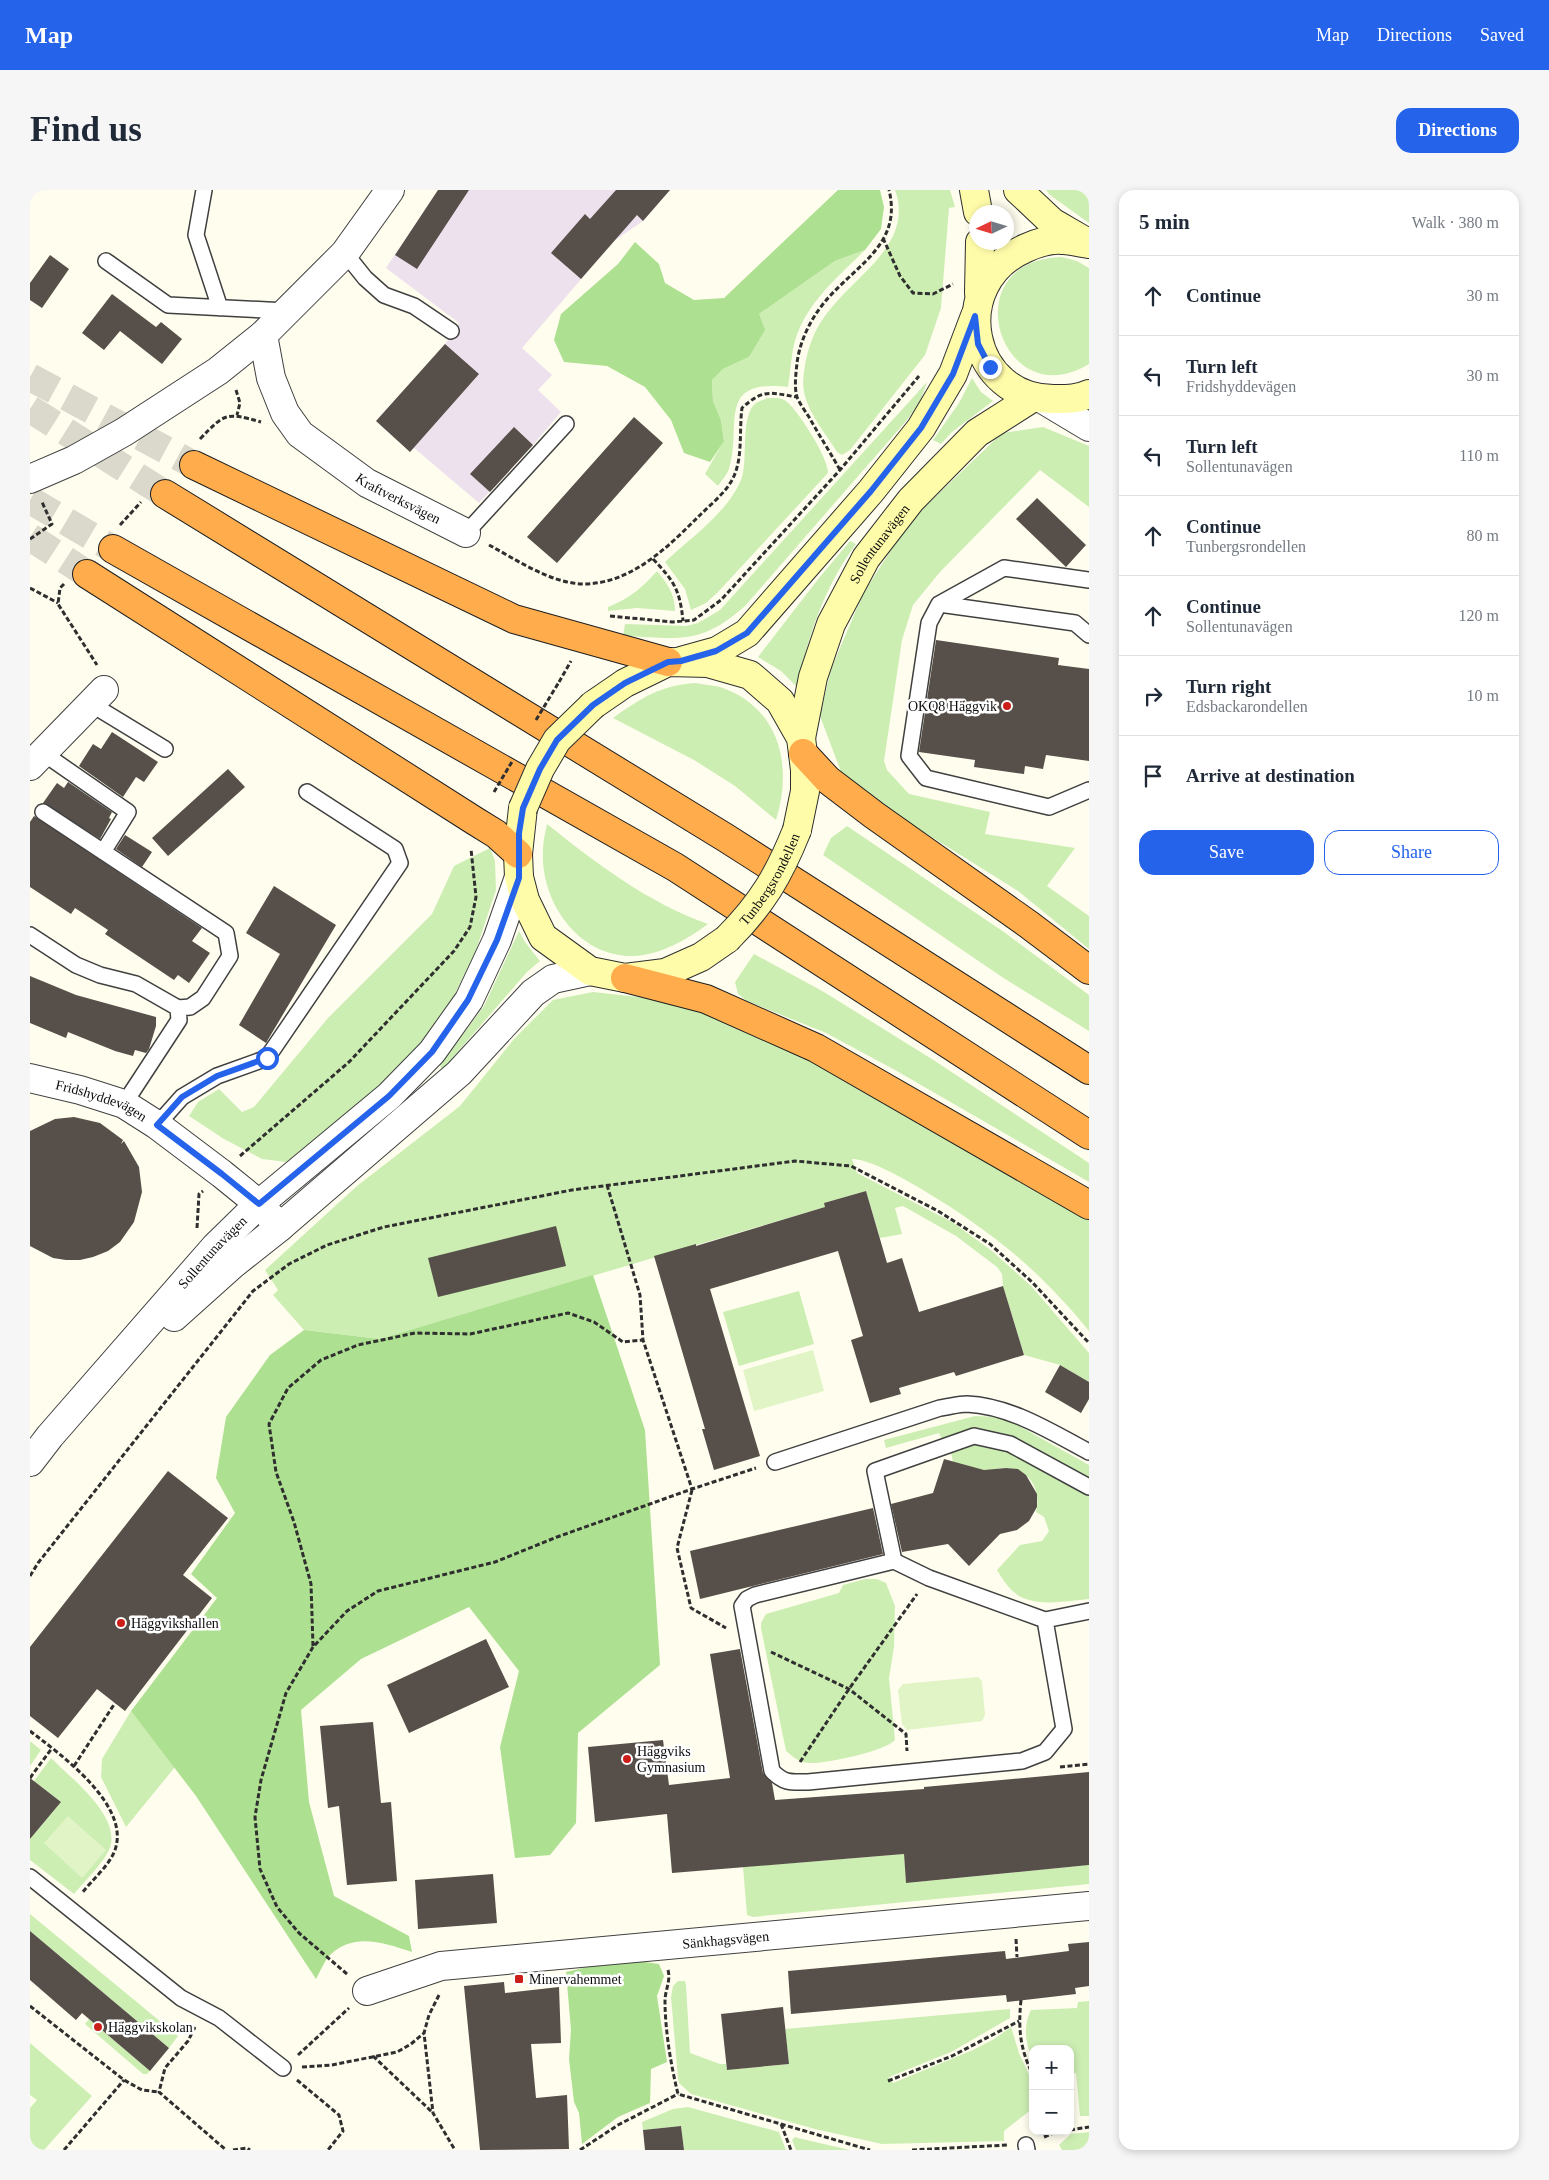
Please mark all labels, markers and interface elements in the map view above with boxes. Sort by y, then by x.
text: Map [25,22,73,48]
text: Map [1316,25,1349,45]
text: Directions [1377,25,1452,45]
text: Saved [1480,25,1524,45]
button: Directions [1396,108,1519,153]
text: Find us [30,110,142,149]
north arrow [969,205,1014,250]
text: 5 min [1139,210,1190,234]
text: Walk · 380 m [1412,214,1499,231]
icon: ahead [1139,282,1167,310]
text: Continue [1186,285,1261,306]
text: 30 m [1467,287,1499,304]
route end [979,356,1002,379]
text: Turn left [1186,356,1258,377]
icon: left [1139,362,1167,390]
text: 30 m [1467,367,1499,384]
text: Fridshyddevägen [1186,378,1296,395]
text: Turn left [1186,436,1258,457]
icon: left [1139,442,1167,470]
text: 110 m [1459,447,1499,464]
text: Sollentunavägen [1186,458,1293,475]
street label: Kraftverksvägen [353,470,443,526]
street label: Sollentunavägen [846,501,912,586]
text: Continue [1186,516,1261,537]
icon: ahead [1139,522,1167,550]
text: 80 m [1467,527,1499,544]
text: Tunbergsrondellen [1186,538,1306,555]
text: Continue [1186,596,1261,617]
icon: ahead [1139,602,1167,630]
text: 120 m [1459,607,1499,624]
text: Sollentunavägen [1186,618,1293,635]
text: Turn right [1186,676,1271,697]
icon: right [1139,682,1167,710]
text: 10 m [1467,687,1499,704]
text: Edsbackarondellen [1186,698,1308,715]
place label: OKQ8 Häggvik [908,699,997,714]
marker: OKQ8 Häggvik [1001,700,1013,712]
icon: arrive [1139,762,1167,790]
text: Arrive at destination [1186,765,1355,786]
button: Save [1139,830,1314,875]
button: Share [1324,830,1499,875]
street label: Tunbergsrondellen [736,831,802,928]
route start [256,1047,279,1070]
street label: Fridshyddevägen [54,1077,150,1124]
street label: Sollentunavägen [175,1213,250,1291]
place label: Häggvikshallen [131,1616,219,1631]
marker: Häggvikshallen [115,1617,127,1629]
place label: Häggviks Gymnasium [637,1744,706,1775]
marker: Häggviks Gymnasium [621,1753,633,1765]
street label: Sänkhagsvägen [682,1928,770,1951]
place label: Minervahemmet [529,1972,622,1987]
marker: Minervahemmet [513,1973,525,1985]
place label: Häggvikskolan [108,2020,193,2035]
marker: Häggvikskolan [92,2021,104,2033]
map controls [1029,2045,1074,2135]
button: + [1029,2045,1074,2090]
button: − [1029,2090,1074,2135]

